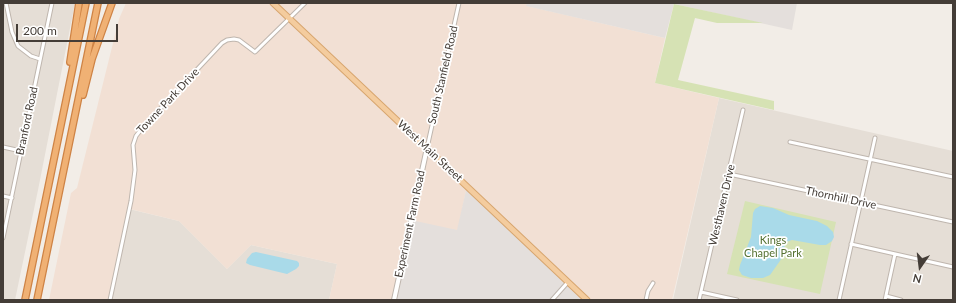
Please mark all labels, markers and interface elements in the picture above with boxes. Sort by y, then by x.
scale bar [18,16,120,42]
text: 200 m [23,23,57,38]
street label: South Stanfield Road [425,25,461,125]
street label: Towne Park Drive [134,65,202,137]
street label: Branford Road [13,86,41,156]
street label: West Main Street [395,117,465,185]
street label: Westhaven Drive [706,163,738,247]
street label: Experiment Farm Road [392,169,428,279]
street label: Thornhill Drive [804,184,878,212]
park label: Kings Chapel Park [744,233,802,259]
north arrow [900,247,940,287]
text: N [911,272,923,286]

